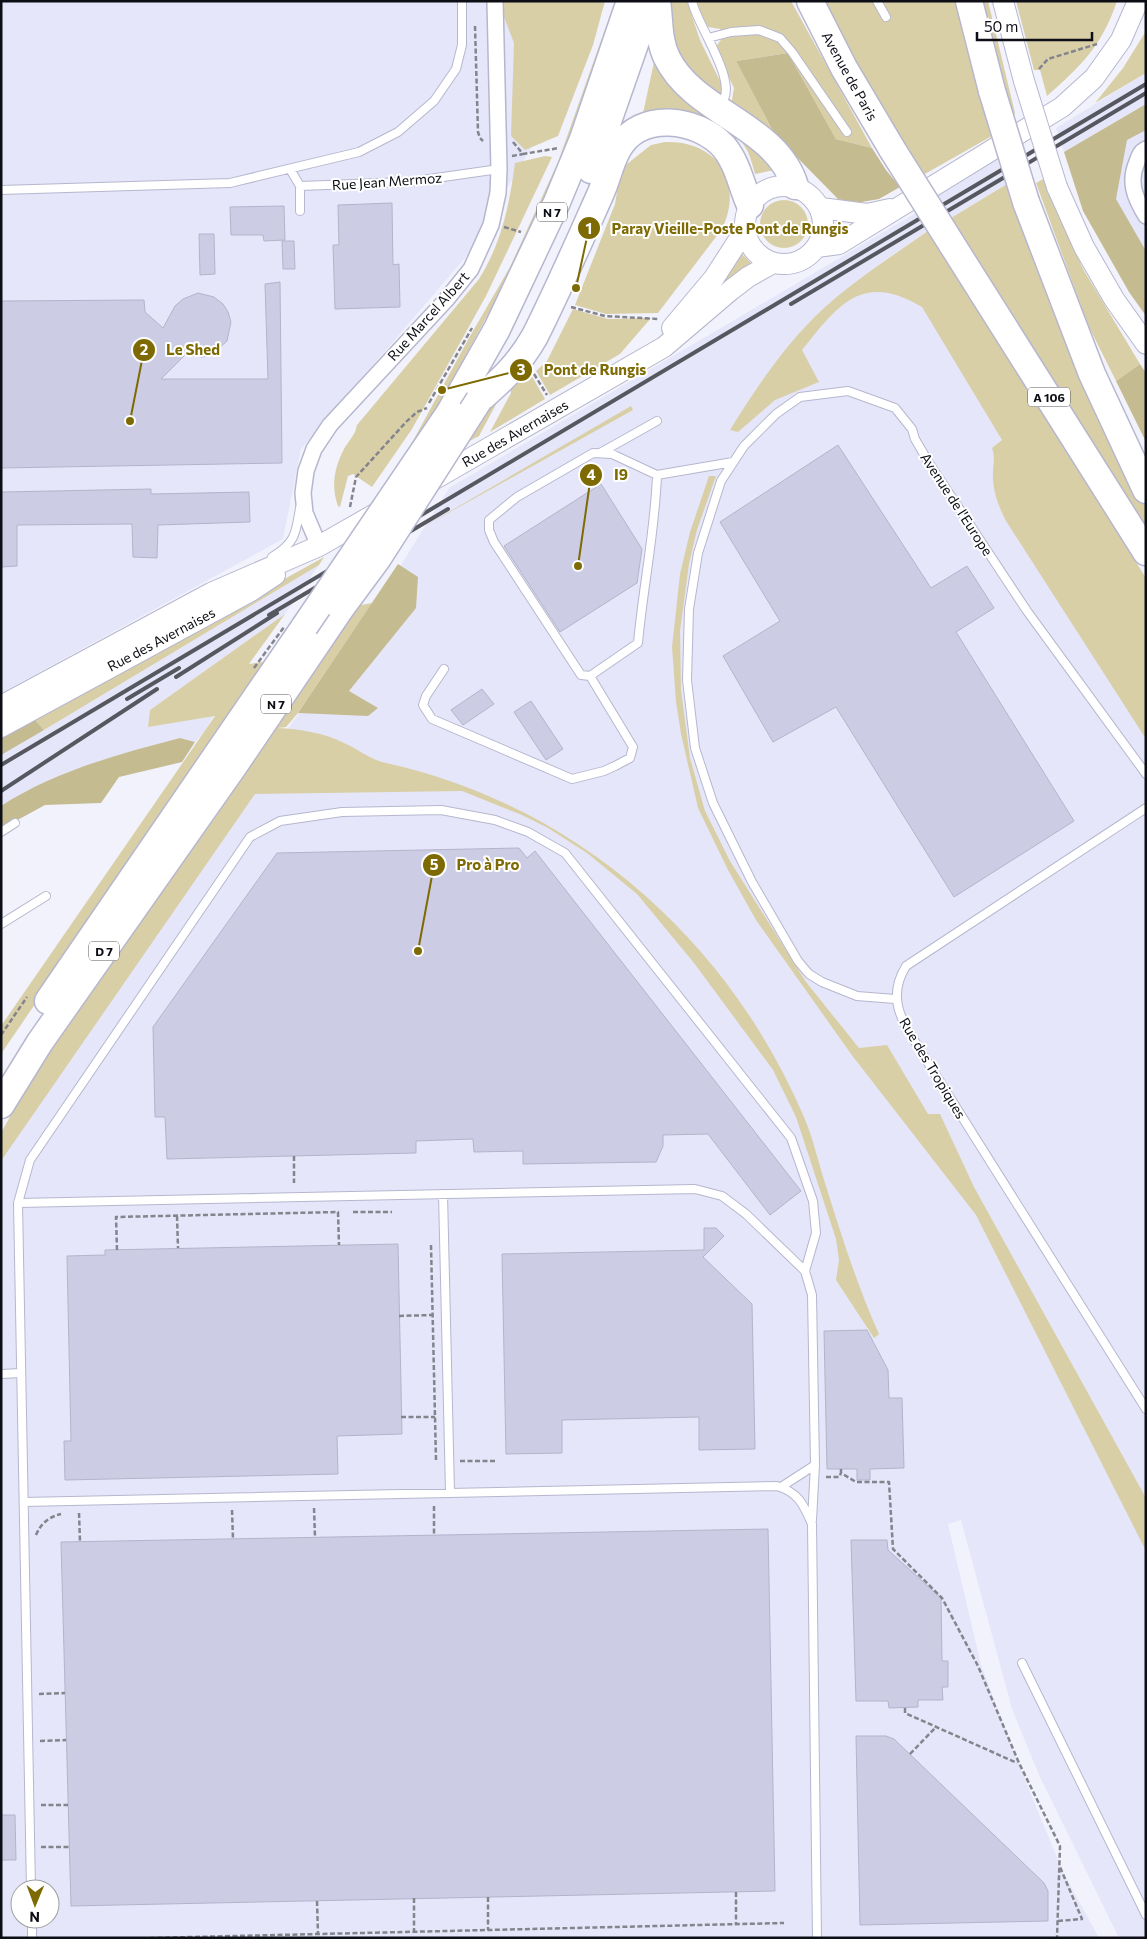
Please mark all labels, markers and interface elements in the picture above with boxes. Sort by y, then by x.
scale bar [977,10,1092,42]
text: 50 m [984,17,1018,35]
street label: Avenue de Paris [819,29,881,123]
street label: Rue Jean Mermoz [331,169,443,193]
road number: N 7 [537,202,567,222]
callout: Paray Vieille-Poste Pont de Rungis [576,213,858,243]
text: 1 [586,219,592,237]
text: Paray Vieille-Poste Pont de Rungis [612,219,848,237]
street label: Rue Marcel Albert [384,268,473,364]
callout: Le Shed [131,335,230,365]
text: 2 [140,340,148,358]
text: Le Shed [166,340,220,358]
callout: Pont de Rungis [508,355,656,385]
text: 3 [517,360,526,378]
text: Pont de Rungis [544,360,646,378]
road number: A 106 [1028,388,1070,407]
street label: Rue des Avernaises [459,396,571,470]
street label: Avenue de l'Europe [917,449,997,559]
callout: I9 [579,460,638,490]
text: 4 [586,465,596,483]
text: I9 [614,465,628,483]
street label: Rue des Avernaises [104,603,218,675]
road number: N 7 [261,694,291,714]
callout: Pro à Pro [422,850,530,880]
text: 5 [430,855,439,873]
text: Pro à Pro [457,855,519,873]
road number: D 7 [89,941,119,960]
street label: Rue des Tropiques [896,1014,970,1122]
north arrow [10,1879,60,1929]
text: N [29,1909,40,1926]

